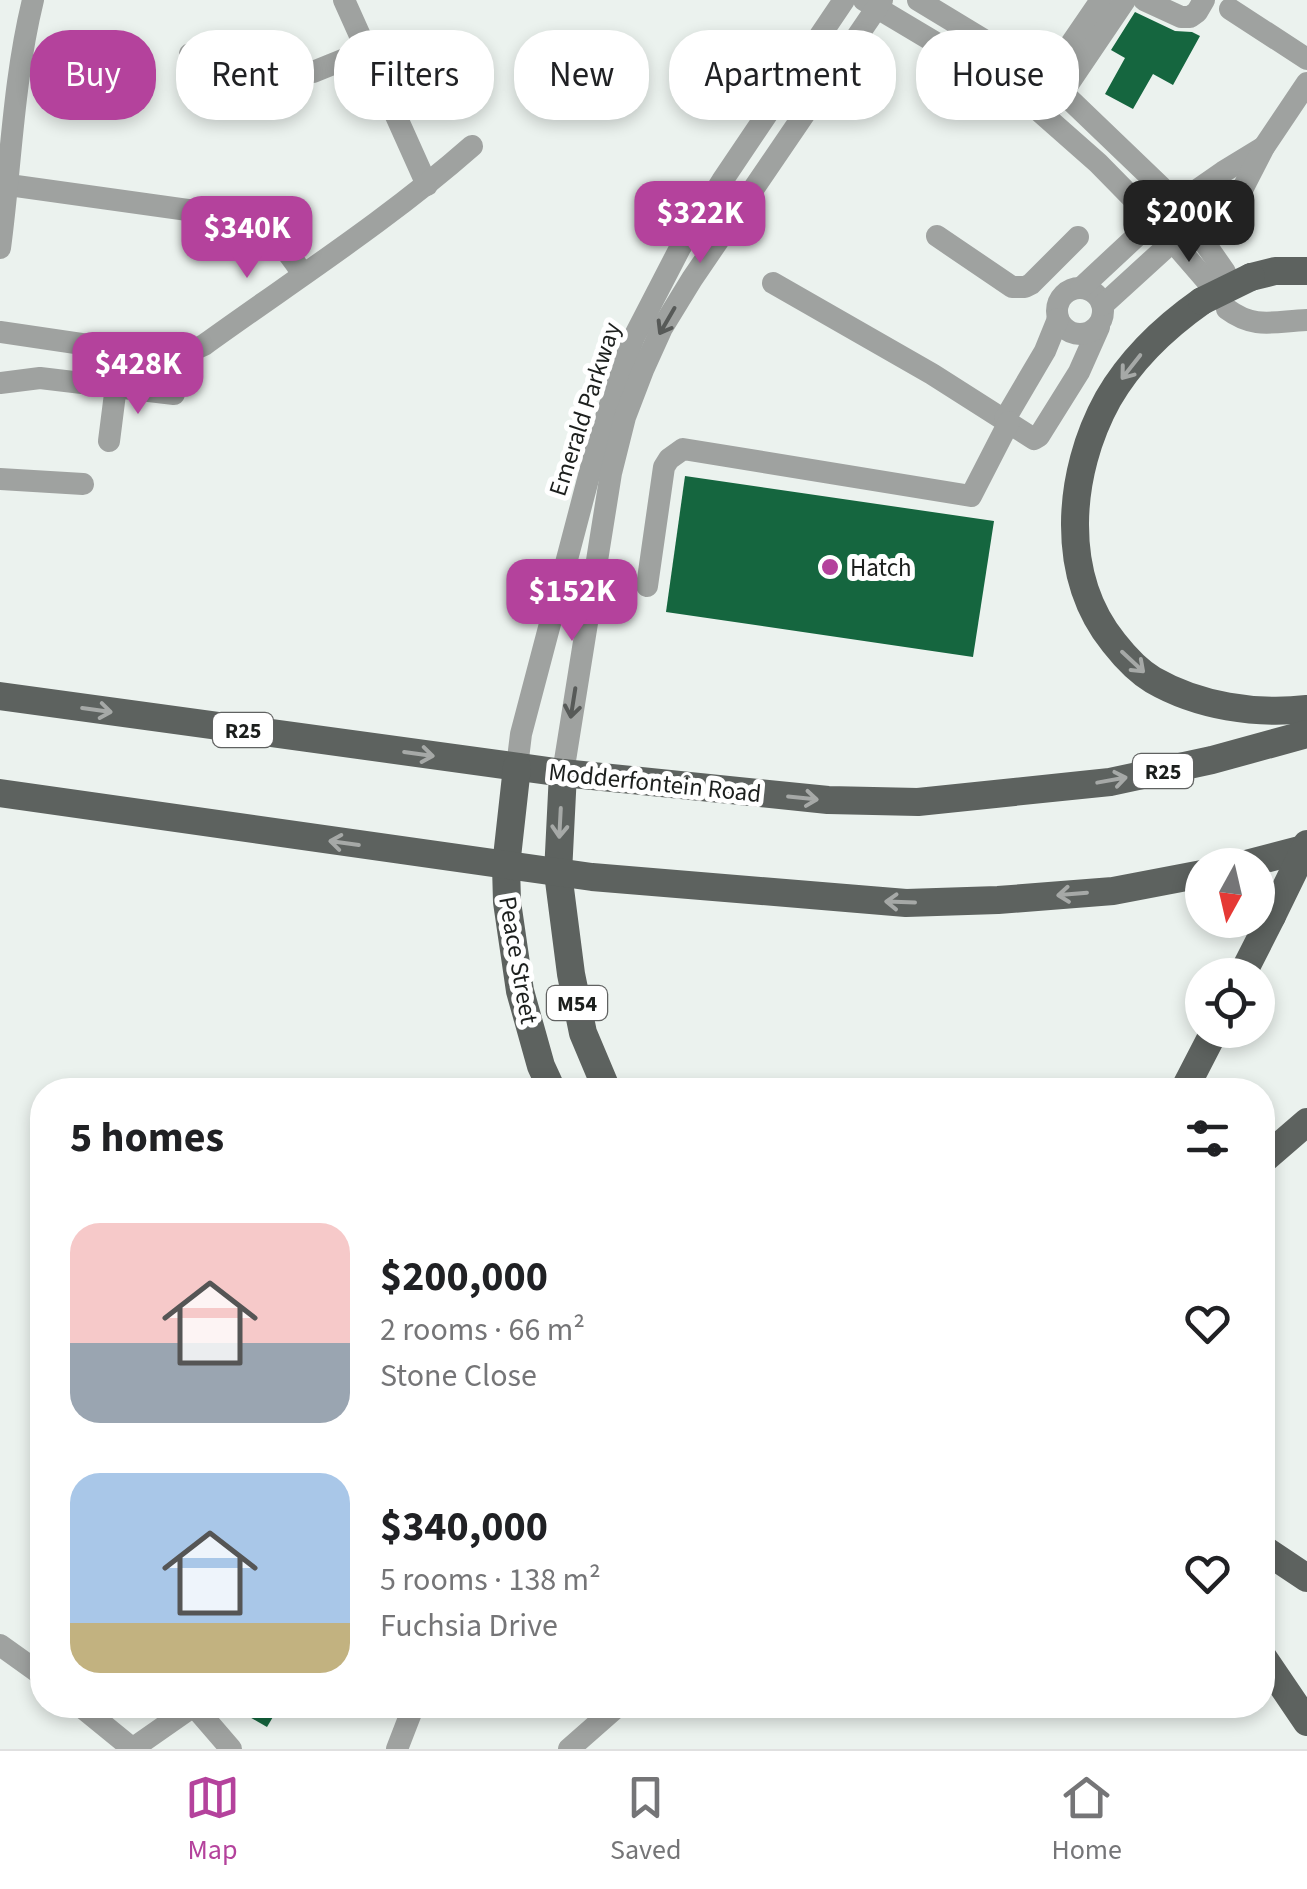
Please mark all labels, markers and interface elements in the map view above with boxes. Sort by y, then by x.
chip: Buy [30,30,156,120]
chip: Rent [176,30,314,120]
chip: Filters [334,30,494,120]
chip: New [514,30,649,120]
chip: Apartment [669,30,896,120]
chip: House [916,30,1079,120]
pin: $200K [1119,180,1259,265]
pin: $322K [630,181,770,266]
text: $200K [1145,189,1233,235]
text: $322K [656,190,744,236]
pin: $340K [177,196,317,281]
text: $340K [203,205,291,251]
one-way arrow [657,307,677,335]
street label: Emerald Parkway [540,317,630,501]
pin: $428K [68,332,208,417]
text: $428K [94,341,182,387]
one-way arrow [1121,353,1142,380]
place label: Hatch [850,550,912,586]
marker: Hatch [819,556,841,578]
pin: $152K [502,559,642,644]
text: $152K [528,568,616,614]
one-way arrow [1120,650,1145,673]
one-way arrow [564,686,582,718]
one-way arrow [80,701,112,719]
road number: R25 [213,713,273,747]
one-way arrow [402,745,434,764]
street label: Modderfontein Road [547,754,763,812]
road number: R25 [1133,754,1193,788]
one-way arrow [1095,771,1128,789]
one-way arrow [786,789,818,808]
one-way arrow [550,806,569,838]
one-way arrow [328,833,361,851]
north arrow [1185,848,1275,938]
map controls [1185,848,1275,1048]
one-way arrow [1056,885,1088,904]
street label: Peace Street [489,893,547,1027]
one-way arrow [885,893,917,912]
button: locate [1185,958,1275,1048]
road number: M54 [547,986,607,1020]
text: 5 homes [70,1108,224,1168]
icon: filters [1180,1111,1235,1166]
text: $200,000 [380,1247,548,1307]
icon: home [150,1263,270,1383]
icon: heart [1180,1296,1235,1351]
text: 2 rooms · 66 m² [380,1307,585,1353]
text: Stone Close [380,1353,537,1399]
text: $340,000 [380,1497,548,1557]
icon: home [150,1513,270,1633]
icon: heart [1180,1546,1235,1601]
text: 5 rooms · 138 m² [380,1557,601,1603]
text: Fuchsia Drive [380,1603,558,1649]
tab: Map [185,1770,240,1870]
tab: Saved [610,1770,681,1870]
tab: Home [1051,1770,1122,1870]

